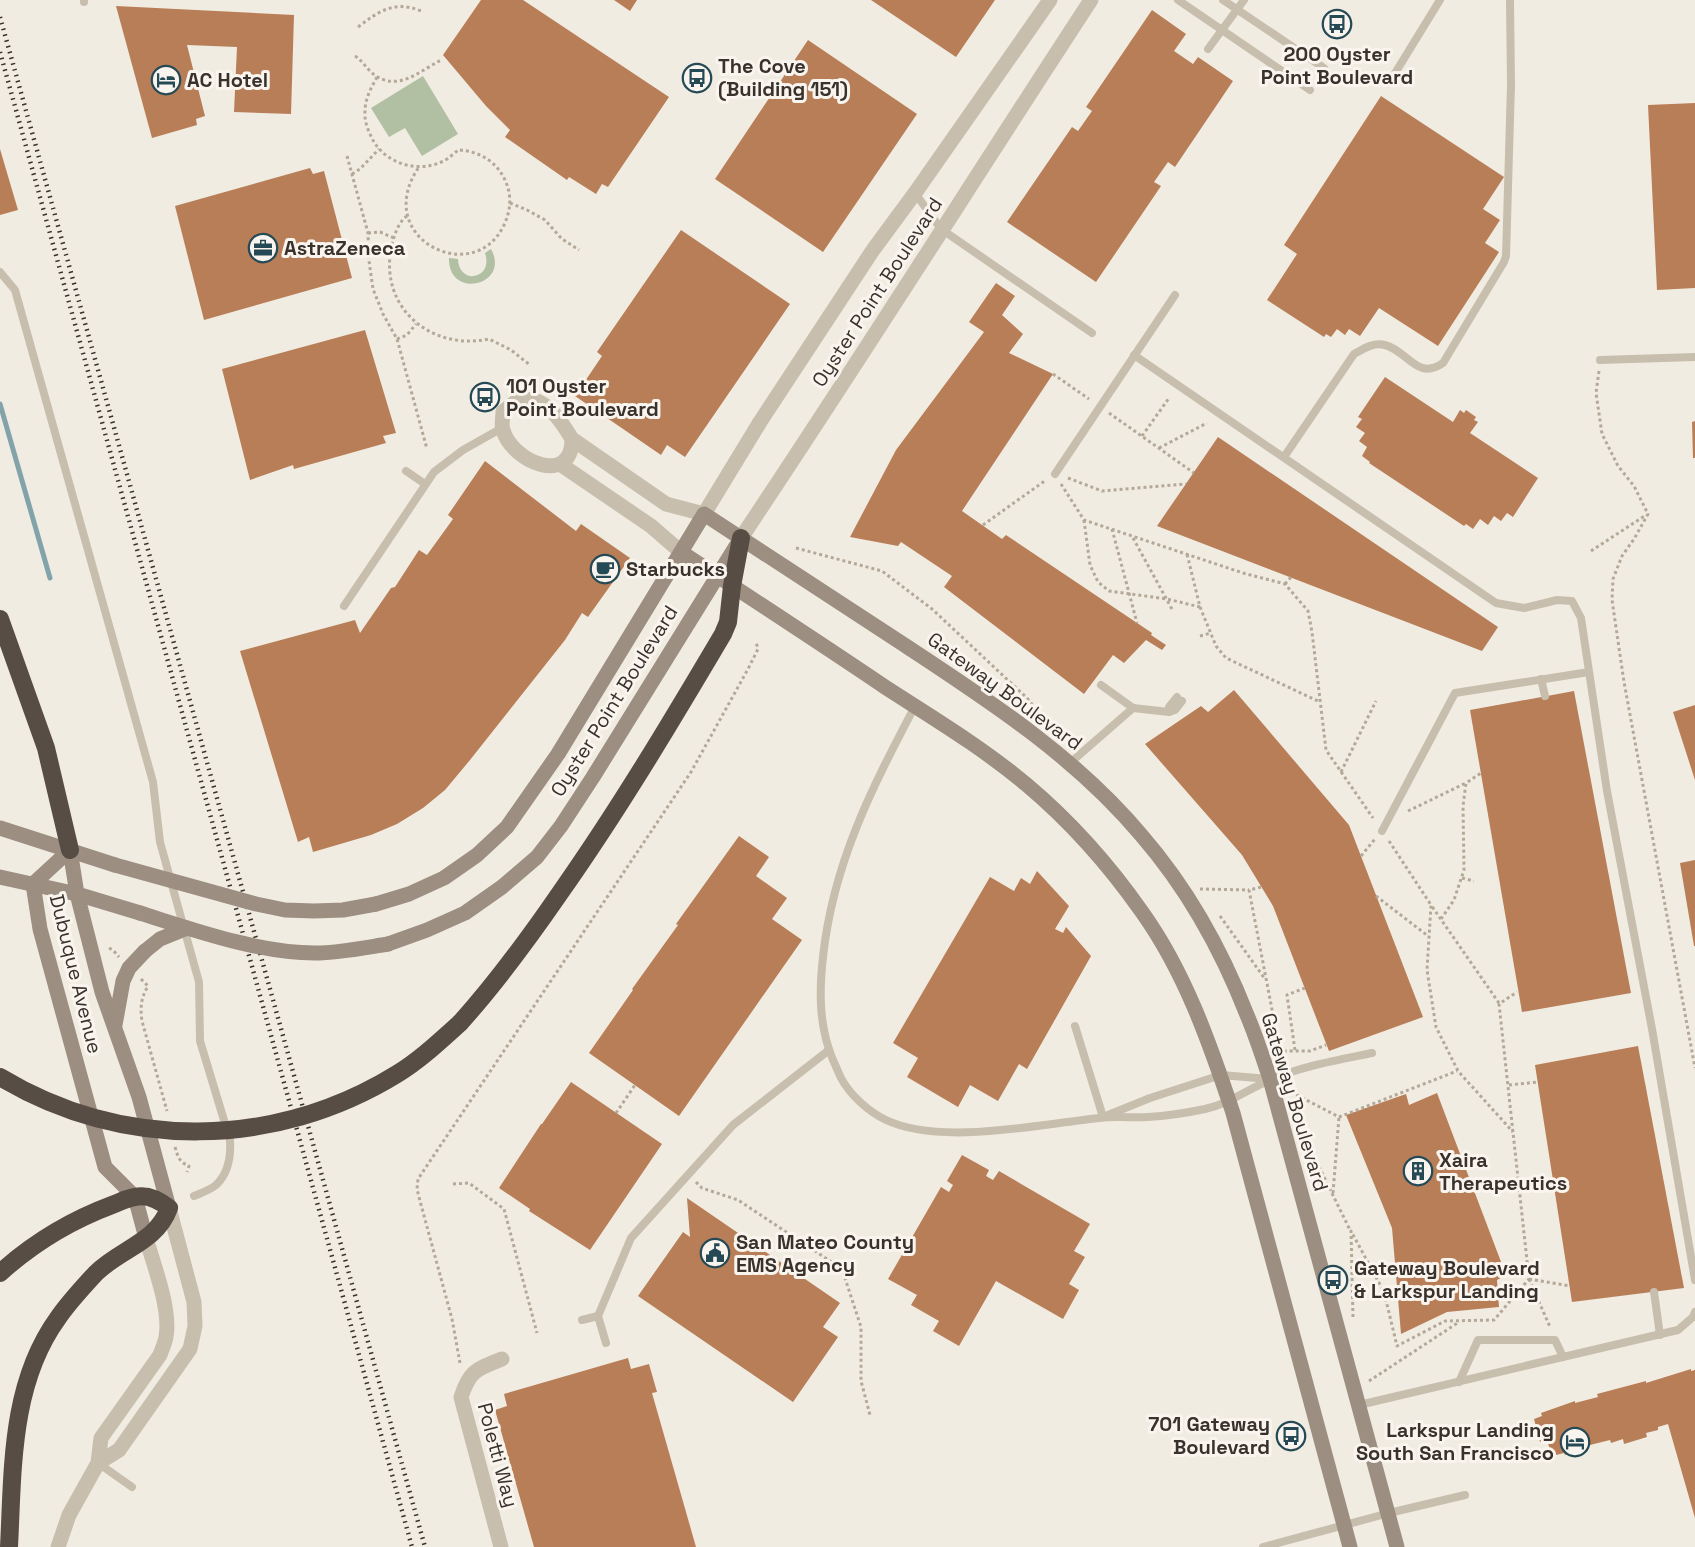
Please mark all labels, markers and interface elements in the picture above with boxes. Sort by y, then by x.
bus stop icon: 200 Oyster Point Boulevard [1321,8,1353,40]
place label: 200 Oyster Point Boulevard [1261,41,1413,90]
place label: The Cove (Building 151) [718,53,848,102]
bus stop icon: The Cove (Building 151) [681,62,713,94]
hotel icon: AC Hotel [150,64,182,96]
place label: AC Hotel [187,67,268,93]
street label: Oyster Point Boulevard [806,192,948,392]
office icon: AstraZeneca [247,232,279,264]
place label: AstraZeneca [284,235,406,261]
place label: 101 Oyster Point Boulevard [506,373,659,422]
bus stop icon: 101 Oyster Point Boulevard [469,381,501,413]
cafe icon: Starbucks [589,553,621,585]
place label: Starbucks [626,556,725,582]
street label: Oyster Point Boulevard [544,601,684,801]
street label: Gateway Boulevard [922,626,1088,756]
street label: Dubuque Avenue [44,892,108,1056]
street label: Gateway Boulevard [1255,1010,1335,1194]
place label: Xaira Therapeutics [1439,1147,1567,1196]
building icon: Xaira Therapeutics [1402,1155,1434,1187]
place label: San Mateo County EMS Agency [736,1229,914,1278]
public building icon: San Mateo County EMS Agency [699,1237,731,1269]
place label: Gateway Boulevard & Larkspur Landing [1354,1255,1540,1304]
bus stop icon: Gateway Boulevard & Larkspur Landing [1317,1264,1349,1296]
street label: Poletti Way [472,1400,524,1510]
place label: 701 Gateway Boulevard [1148,1411,1270,1460]
place label: Larkspur Landing South San Francisco [1356,1417,1554,1466]
bus stop icon: 701 Gateway Boulevard [1275,1420,1307,1452]
hotel icon: Larkspur Landing South San Francisco [1559,1426,1591,1458]

